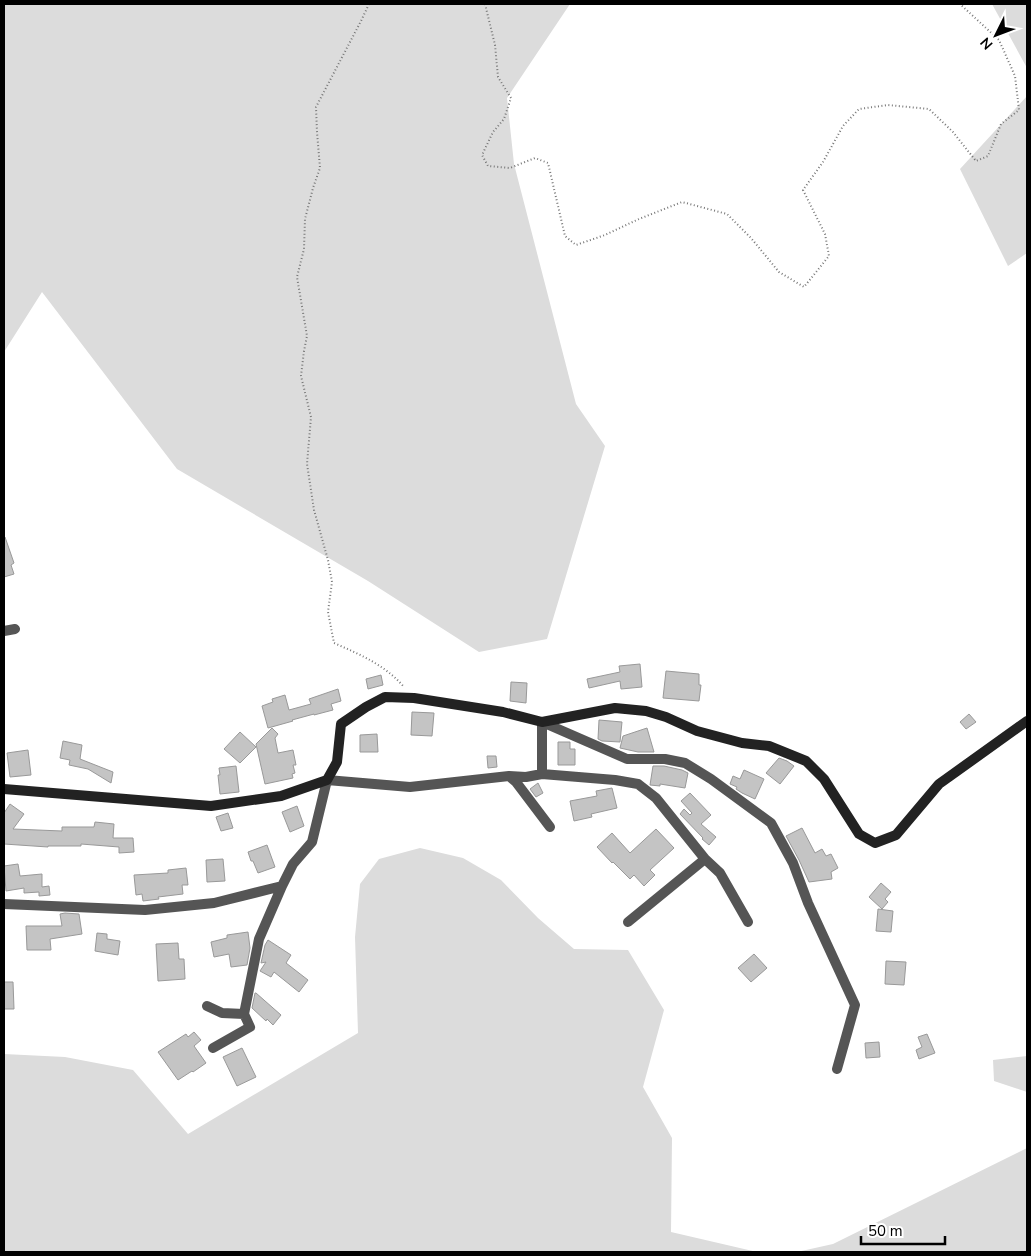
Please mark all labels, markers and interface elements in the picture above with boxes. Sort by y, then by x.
north arrow [971,10,1021,60]
text: N [976,33,997,54]
scale bar [861,1214,945,1246]
text: 50 m [868,1221,903,1241]

